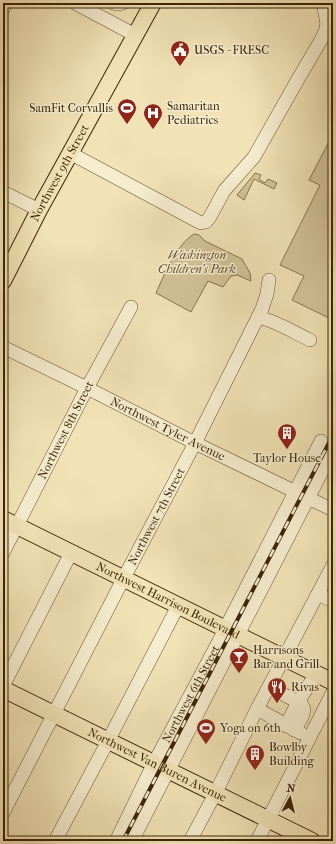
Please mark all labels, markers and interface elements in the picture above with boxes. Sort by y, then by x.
public building icon: USGS - FRESC [169,39,191,67]
place label: USGS - FRESC [194,43,269,57]
sports icon: SamFit Corvallis [116,97,138,125]
place label: Samaritan Pediatrics [167,99,220,127]
place label: SamFit Corvallis [29,101,114,115]
hospital icon: Samaritan Pediatrics [142,102,164,130]
street label: Northwest 9th Street [27,121,92,224]
park label: Washington Children's Park [158,248,236,276]
street label: Northwest 8th Street [35,378,97,481]
street label: Northwest Tyler Avenue [108,394,227,464]
building icon: Taylor House [276,422,298,450]
place label: Taylor House [253,451,321,465]
street label: Northwest 7th Street [125,465,188,567]
street label: Northwest Harrison Boulevard [94,559,242,642]
street label: Northwest 6th Street [159,642,223,745]
place label: Harrisons Bar and Grill [253,643,320,671]
bar icon: Harrisons Bar and Grill [228,646,250,674]
restaurant icon: Rivas [266,676,288,704]
place label: Rivas [291,680,319,694]
sports icon: Yoga on 6th [195,717,217,745]
place label: Yoga on 6th [219,721,281,735]
street label: Northwest Van Buren Avenue [86,725,229,805]
place label: Bowlby Building [269,740,314,768]
building icon: Bowlby Building [244,743,266,771]
north arrow [270,778,310,818]
text: N [286,782,297,796]

